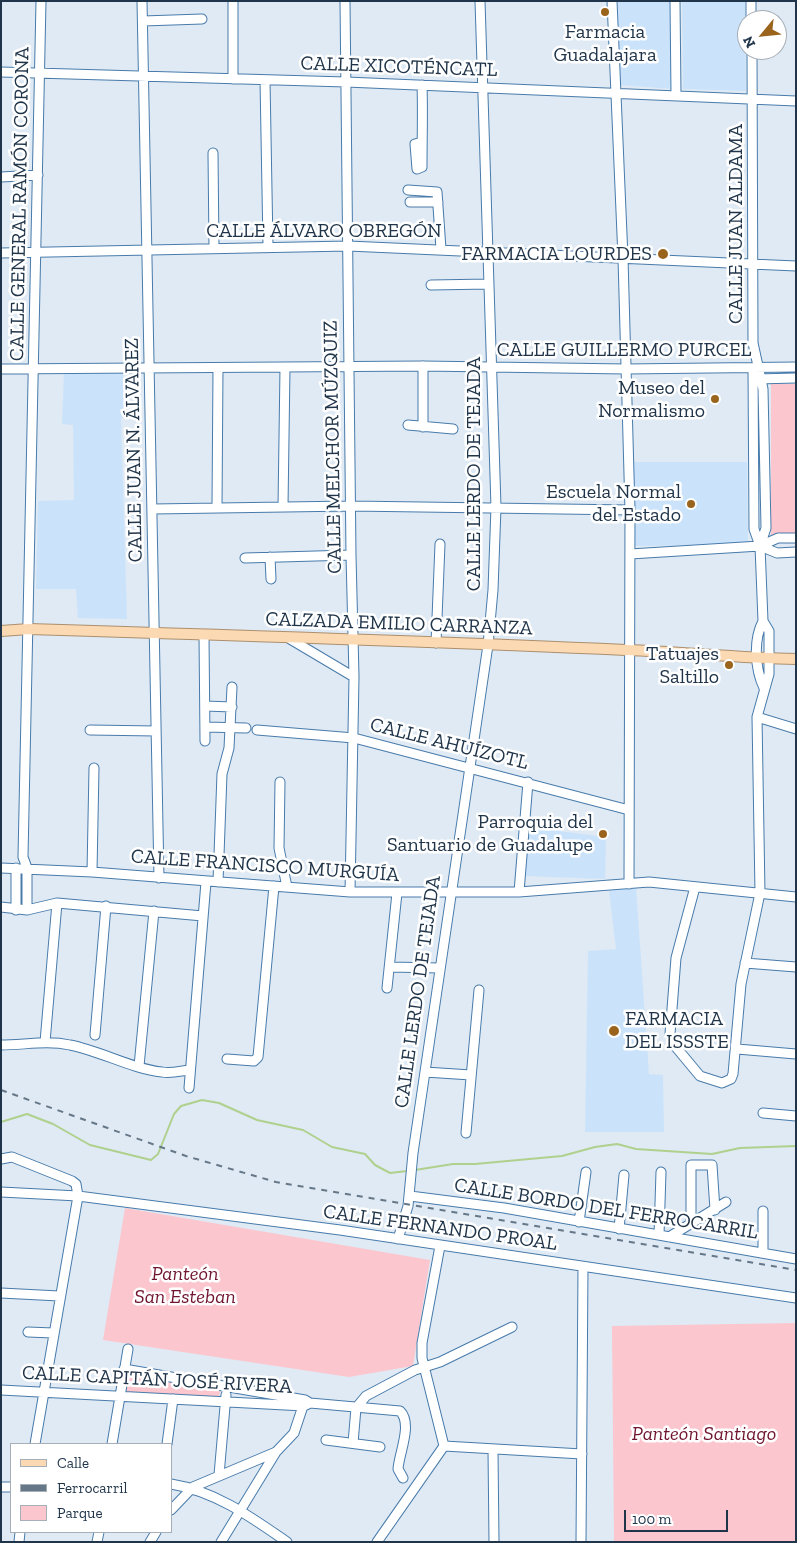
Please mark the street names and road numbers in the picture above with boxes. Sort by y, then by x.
street label: CALLE GENERAL RAMÓN CORONA [5,47,35,361]
street label: CALLE XICOTÉNCATL [300,52,498,82]
street label: CALLE JUAN ALDAMA [724,124,748,324]
street label: CALLE ÁLVARO OBREGÓN [206,219,442,243]
street label: CALLE MELCHOR MÚZQUIZ [319,320,347,574]
street label: CALLE JUAN N. ÁLVAREZ [120,338,148,562]
street label: CALLE GUILLERMO PURCEL [497,338,751,362]
street label: CALLE LERDO DE TEJADA [462,357,486,591]
street label: CALZADA EMILIO CARRANZA [265,607,533,641]
street label: CALLE AHUÍZOTL [367,713,531,775]
street label: CALLE FRANCISCO MURGUÍA [130,845,400,887]
street label: CALLE LERDO DE TEJADA [390,874,446,1110]
street label: CALLE BORDO DEL FERROCARRIL [453,1173,759,1245]
street label: CALLE FERNANDO PROAL [322,1200,558,1256]
street label: CALLE CAPITÁN JOSÉ RIVERA [21,1361,293,1399]

